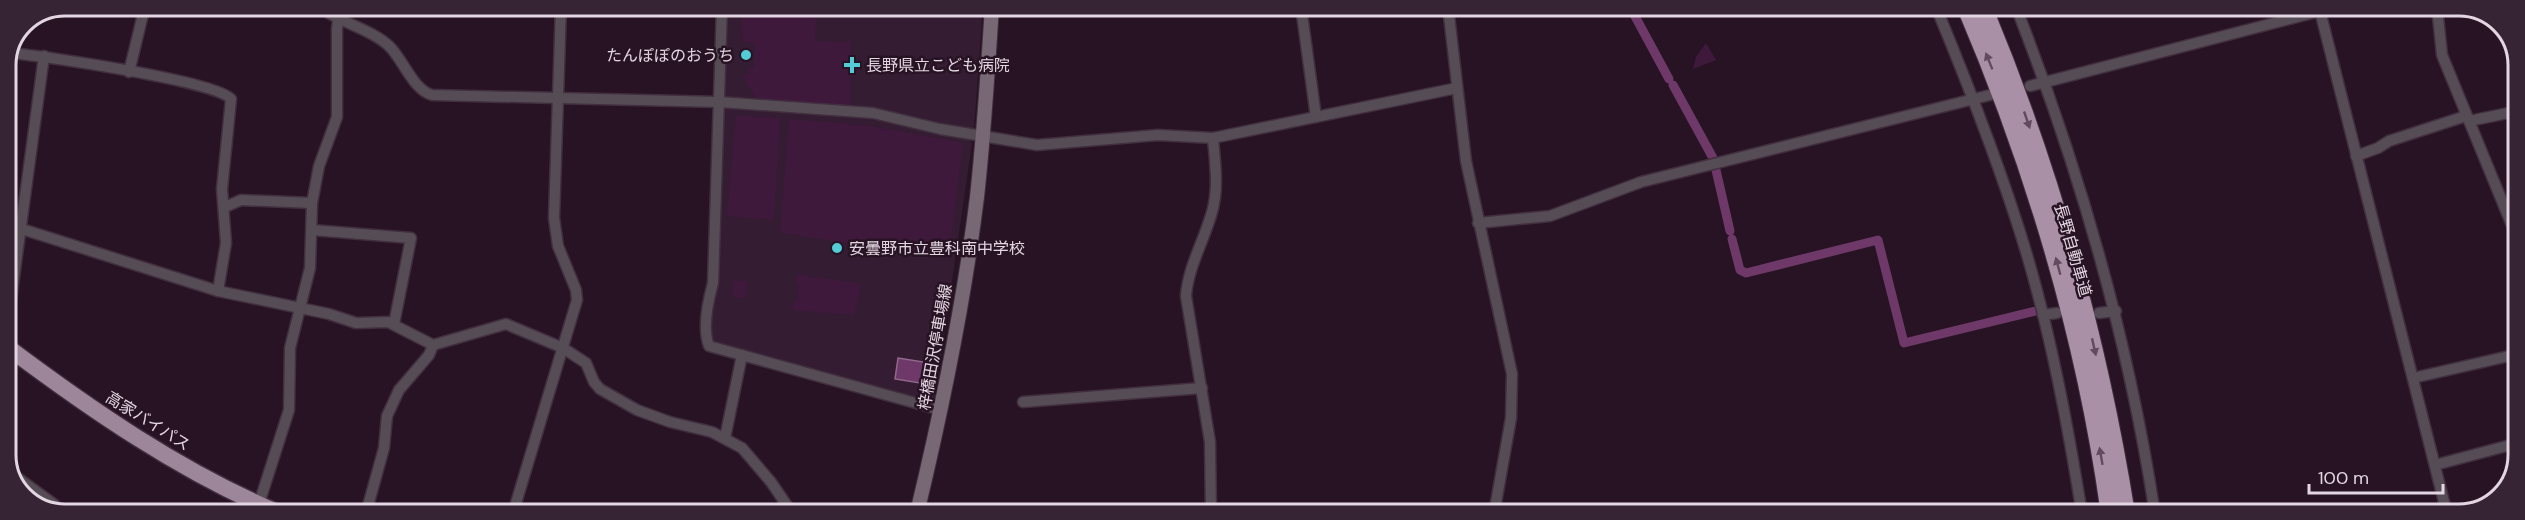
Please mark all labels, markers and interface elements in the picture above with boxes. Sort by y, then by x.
place label: たんぽぽのおうち [606,45,734,66]
marker: たんぽぽのおうち [739,48,753,62]
one-way arrow [1984,52,1994,70]
place label: 長野県立こども病院 [866,55,1010,76]
marker: 長野県立こども病院 [843,56,861,74]
one-way arrow [2023,111,2032,129]
street label: 長野自動車道 [2050,201,2096,299]
place label: 安曇野市立豊科南中学校 [849,238,1025,259]
marker: 安曇野市立豊科南中学校 [830,241,844,255]
one-way arrow [2052,257,2062,275]
street label: 梓橋田沢停車場線 [914,282,956,412]
one-way arrow [2090,338,2099,357]
street label: 高家バイパス [102,387,194,455]
one-way arrow [2097,446,2106,465]
scale bar [2309,457,2442,495]
text: 100 m [2318,466,2369,490]

